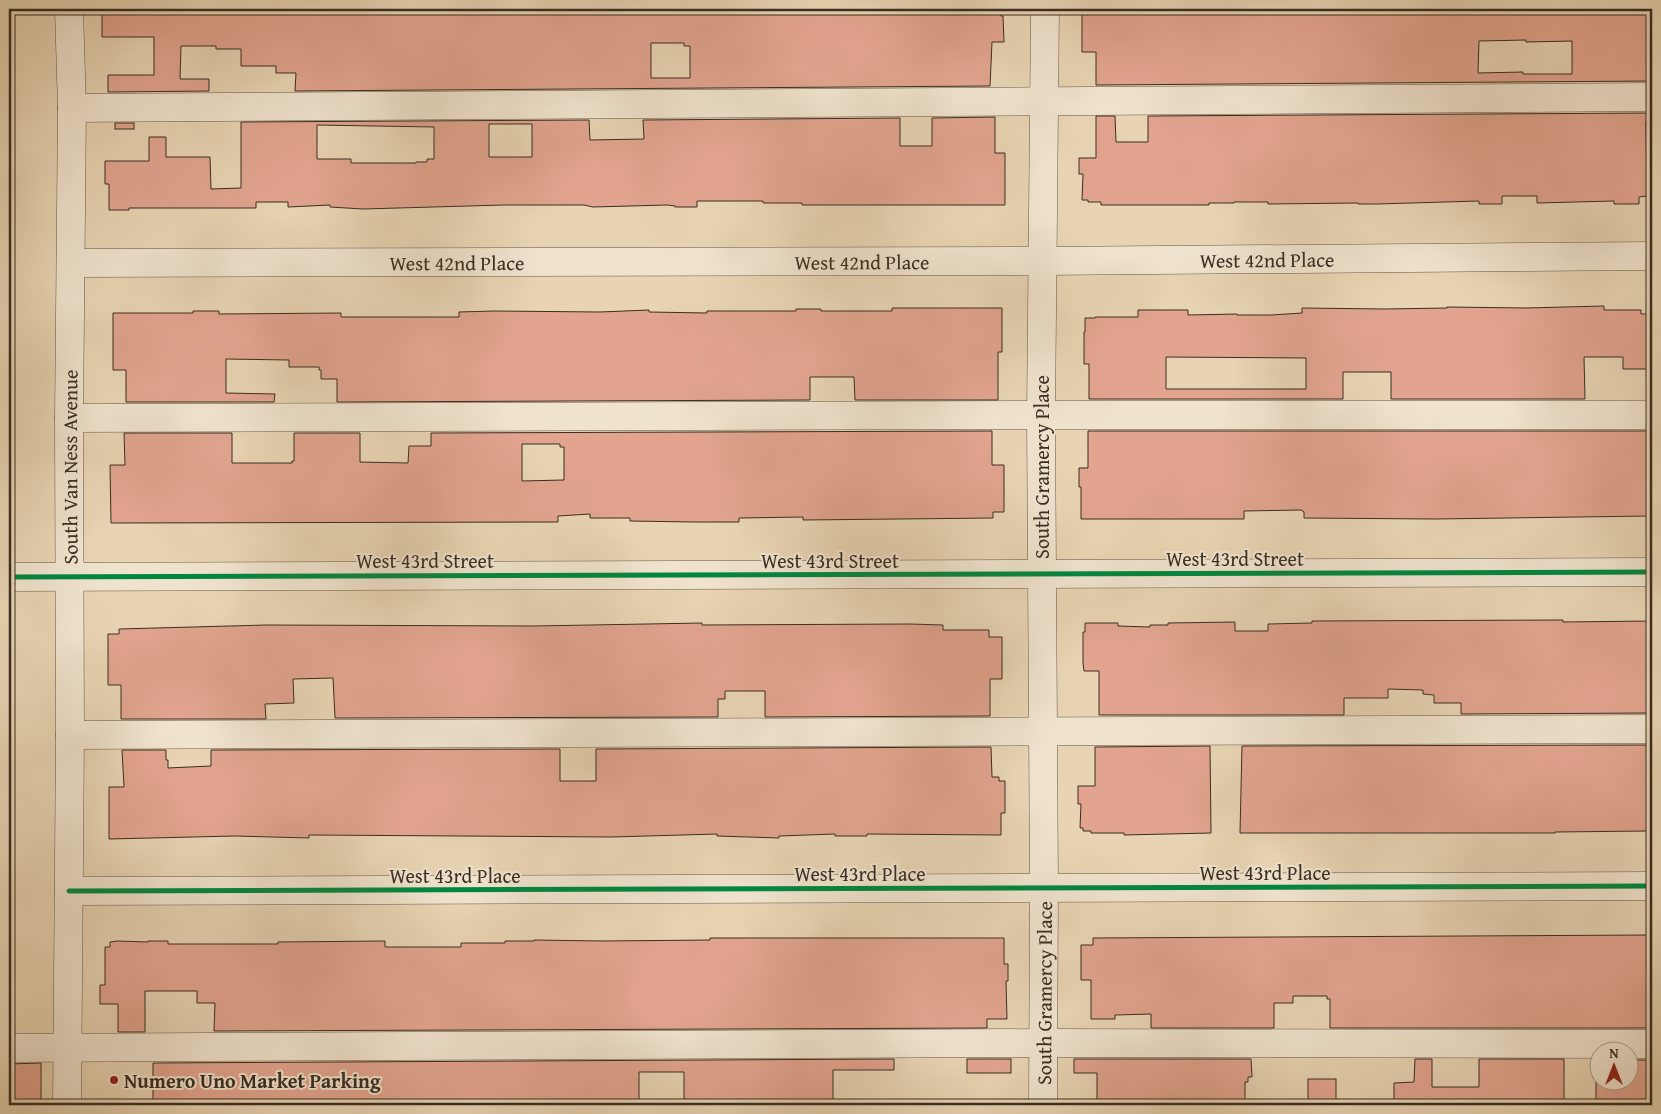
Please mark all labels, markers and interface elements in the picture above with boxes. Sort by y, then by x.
street label: West 42nd Place [1199,244,1334,274]
street label: West 42nd Place [795,247,929,276]
street label: West 42nd Place [390,248,524,277]
street label: South Van Ness Avenue [54,369,84,564]
street label: South Gramercy Place [1027,375,1056,559]
street label: West 43rd Street [1166,544,1304,573]
street label: West 43rd Street [356,546,494,575]
street label: West 43rd Street [761,546,899,575]
street label: West 43rd Place [1199,858,1331,887]
street label: West 43rd Place [794,859,926,888]
street label: West 43rd Place [389,861,521,890]
street label: South Gramercy Place [1029,901,1058,1085]
north arrow [1588,1042,1638,1092]
text: N [1609,1043,1619,1063]
place label: Numero Uno Market Parking [124,1066,381,1095]
marker: Numero Uno Market Parking [108,1074,120,1086]

